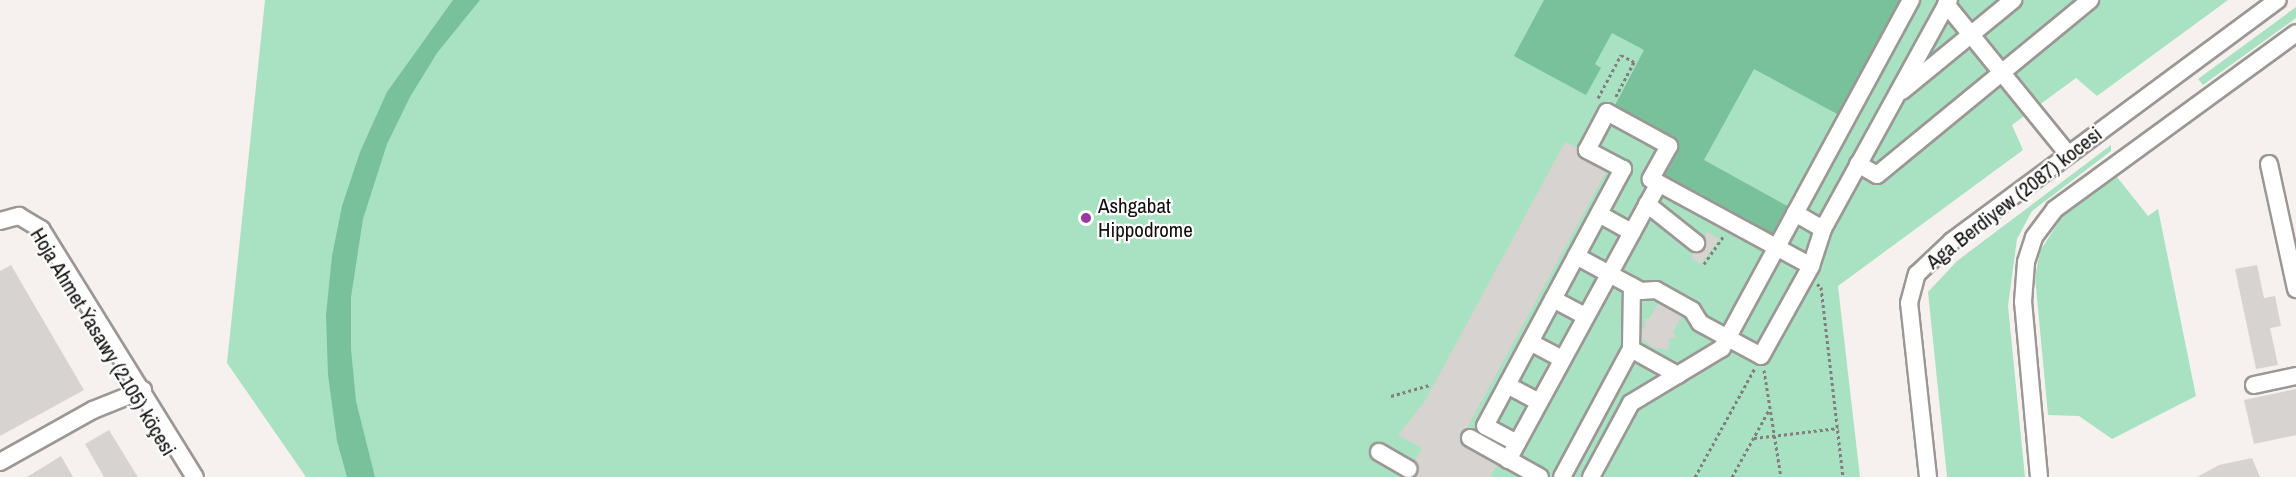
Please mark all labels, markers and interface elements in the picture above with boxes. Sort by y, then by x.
street label: Aga Berdiyew (2087) kocesi [1921,121,2107,275]
place label: Ashgabat Hippodrome [1098,193,1193,243]
marker: Ashgabat Hippodrome [1079,211,1093,225]
street label: Hoja Ahmet Ýasawy (2105) köçesi [24,223,182,461]

